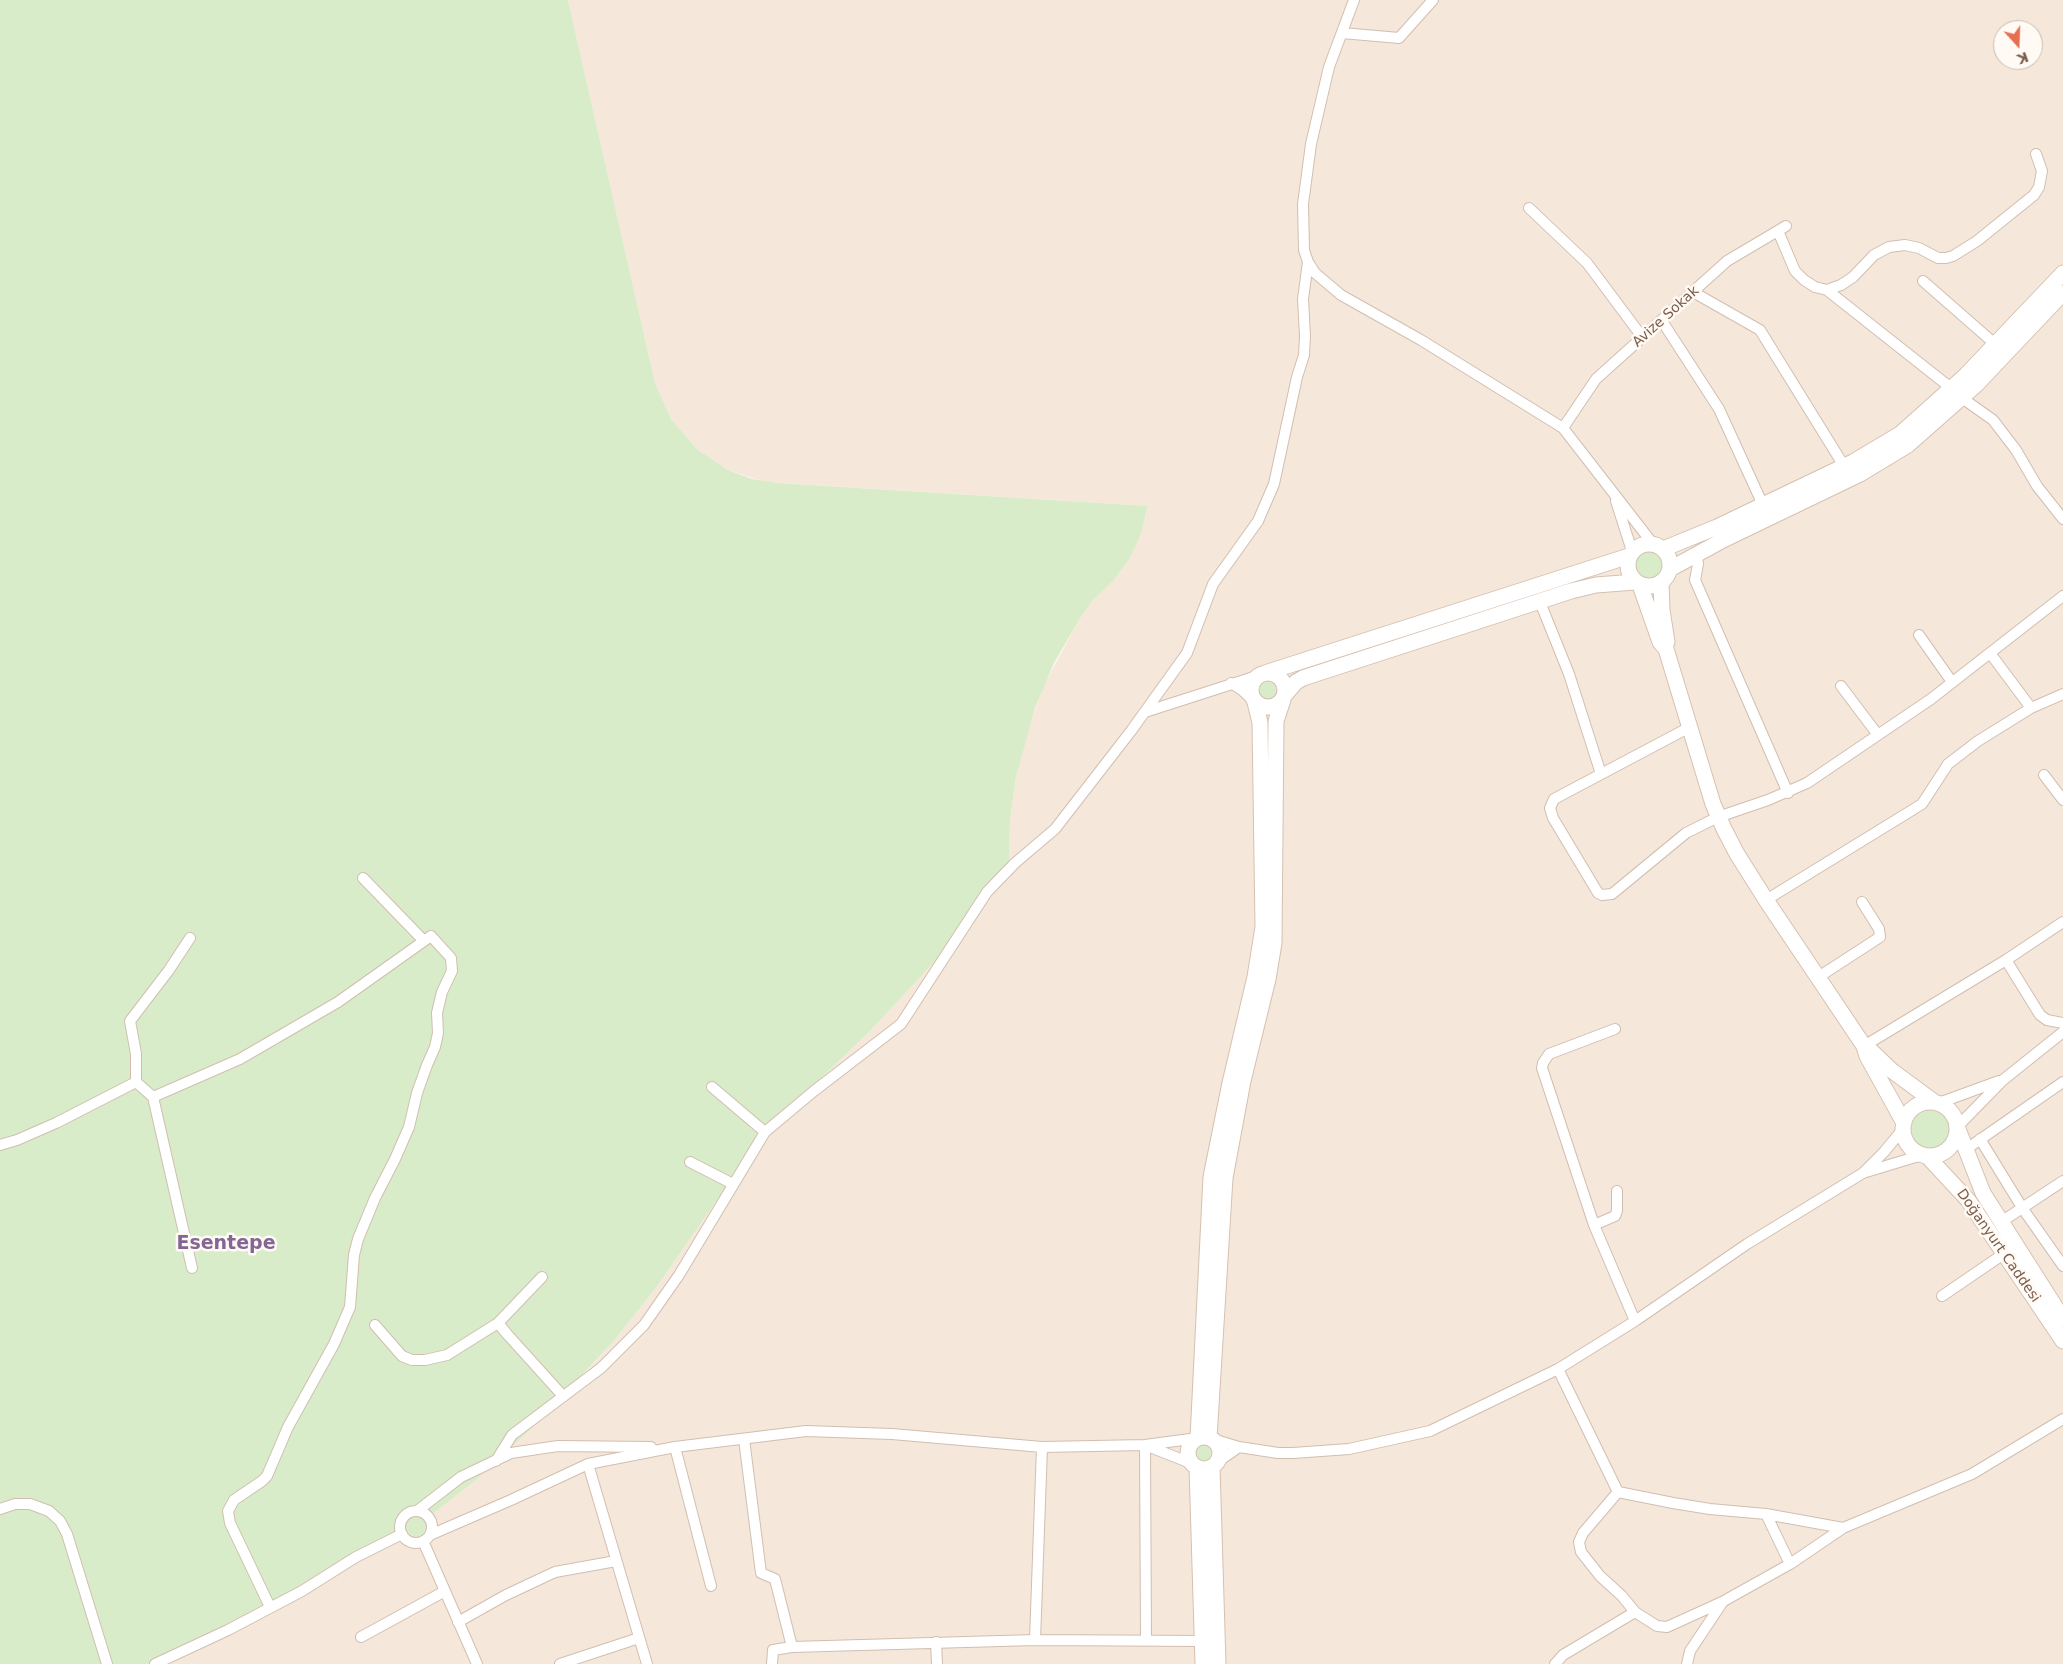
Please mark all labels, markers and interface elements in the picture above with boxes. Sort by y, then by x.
north arrow [1993,20,2043,70]
text: K [2015,49,2031,68]
street label: Avize Sokak [1629,283,1703,351]
street label: Doğanyurt Caddesi [1953,1186,2043,1306]
district label: Esentepe [176,1233,276,1255]

